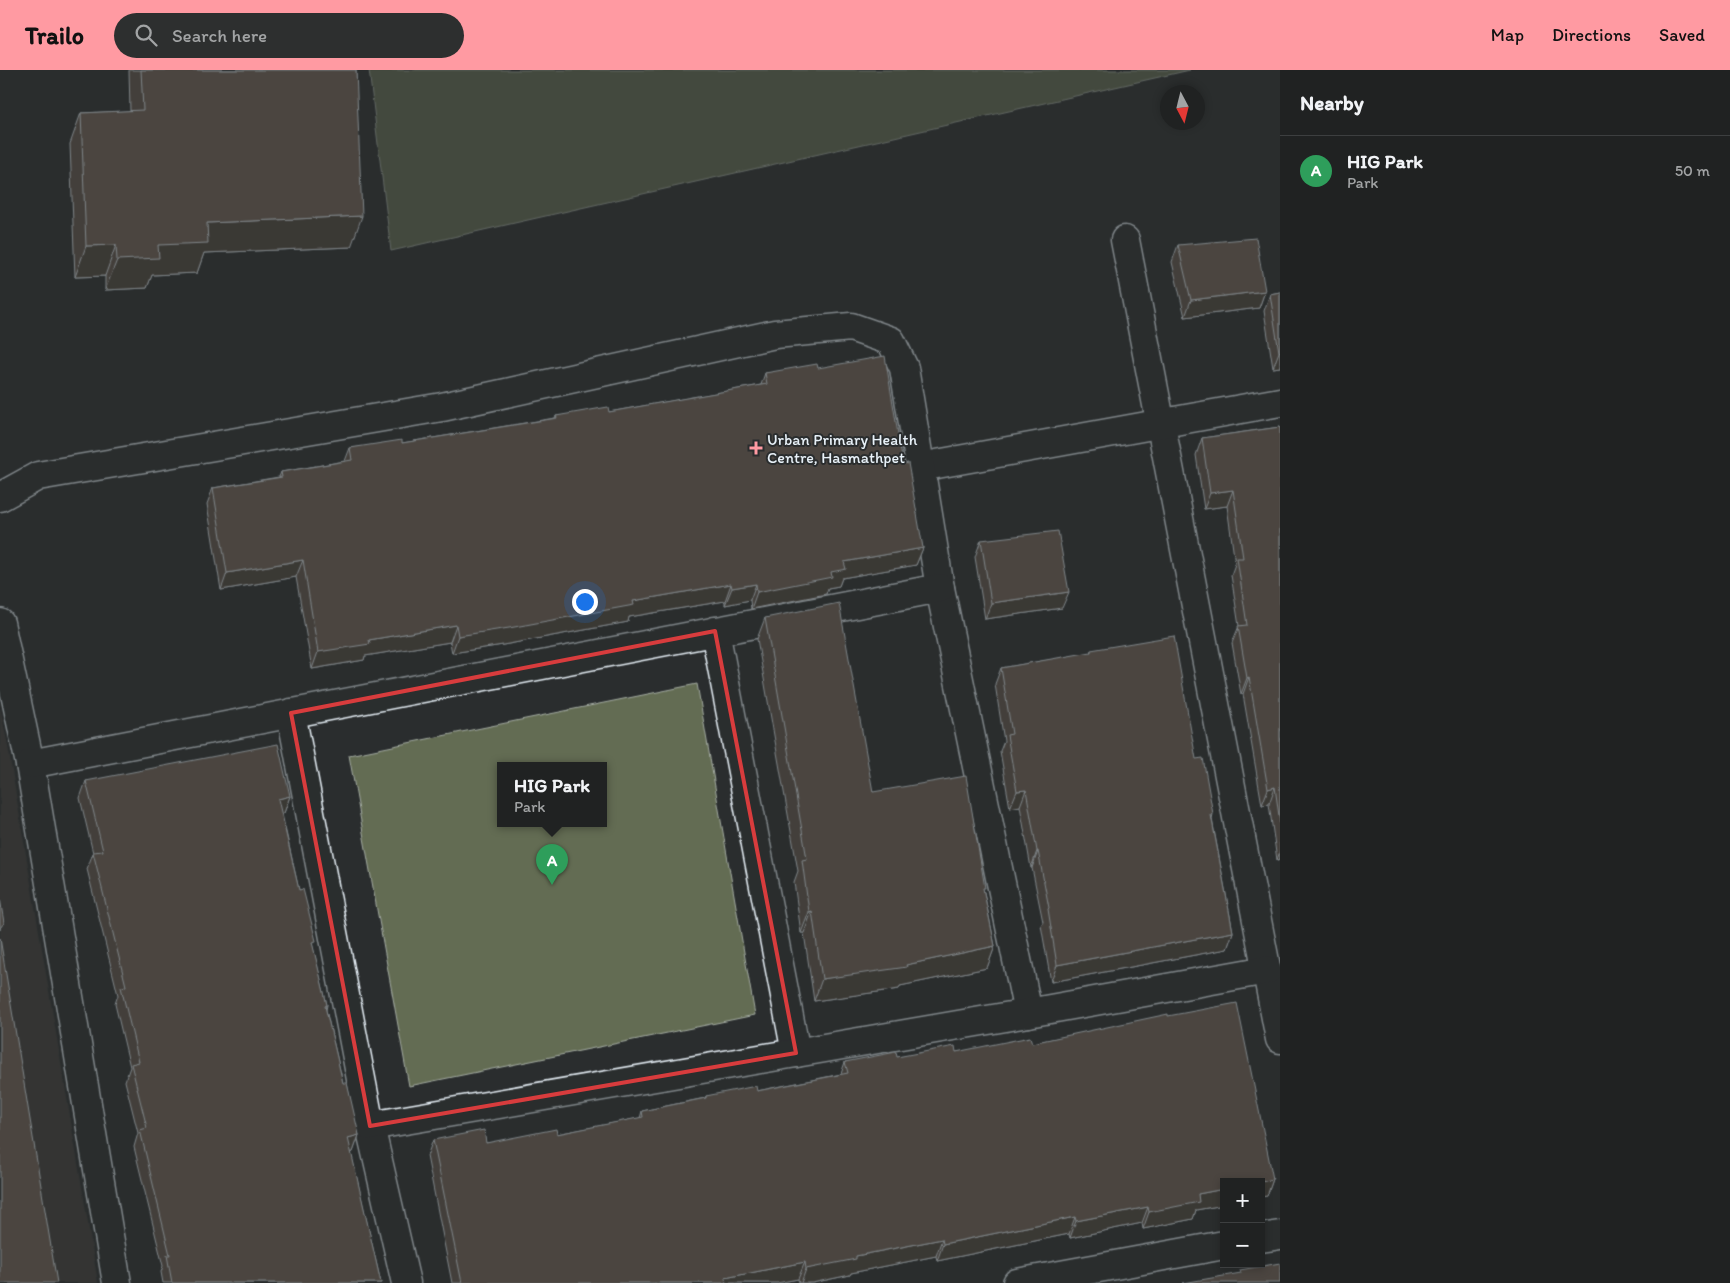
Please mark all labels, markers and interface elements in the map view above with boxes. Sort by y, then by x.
search box [114,13,464,58]
text: Trailo [25,21,84,50]
icon: search [132,21,160,49]
text: Search here [172,24,267,47]
text: Map [1491,24,1524,46]
text: Directions [1552,24,1631,46]
text: Saved [1659,24,1705,46]
north arrow [1160,85,1205,130]
text: Nearby [1300,90,1364,115]
text: HIG Park [1347,150,1423,173]
text: A [1311,161,1321,180]
text: 50 m [1675,161,1710,180]
text: Park [1347,173,1378,192]
place label: Urban Primary Health Centre, Hasmathpet [767,430,918,467]
marker: Urban Primary Health Centre, Hasmathpet [749,441,763,455]
your location [572,589,598,615]
popup [497,762,607,827]
text: HIG Park [514,774,590,797]
text: Park [514,797,546,816]
pin: A [536,844,568,885]
map controls [1220,1178,1265,1268]
button: + [1220,1178,1265,1223]
button: − [1220,1223,1265,1268]

